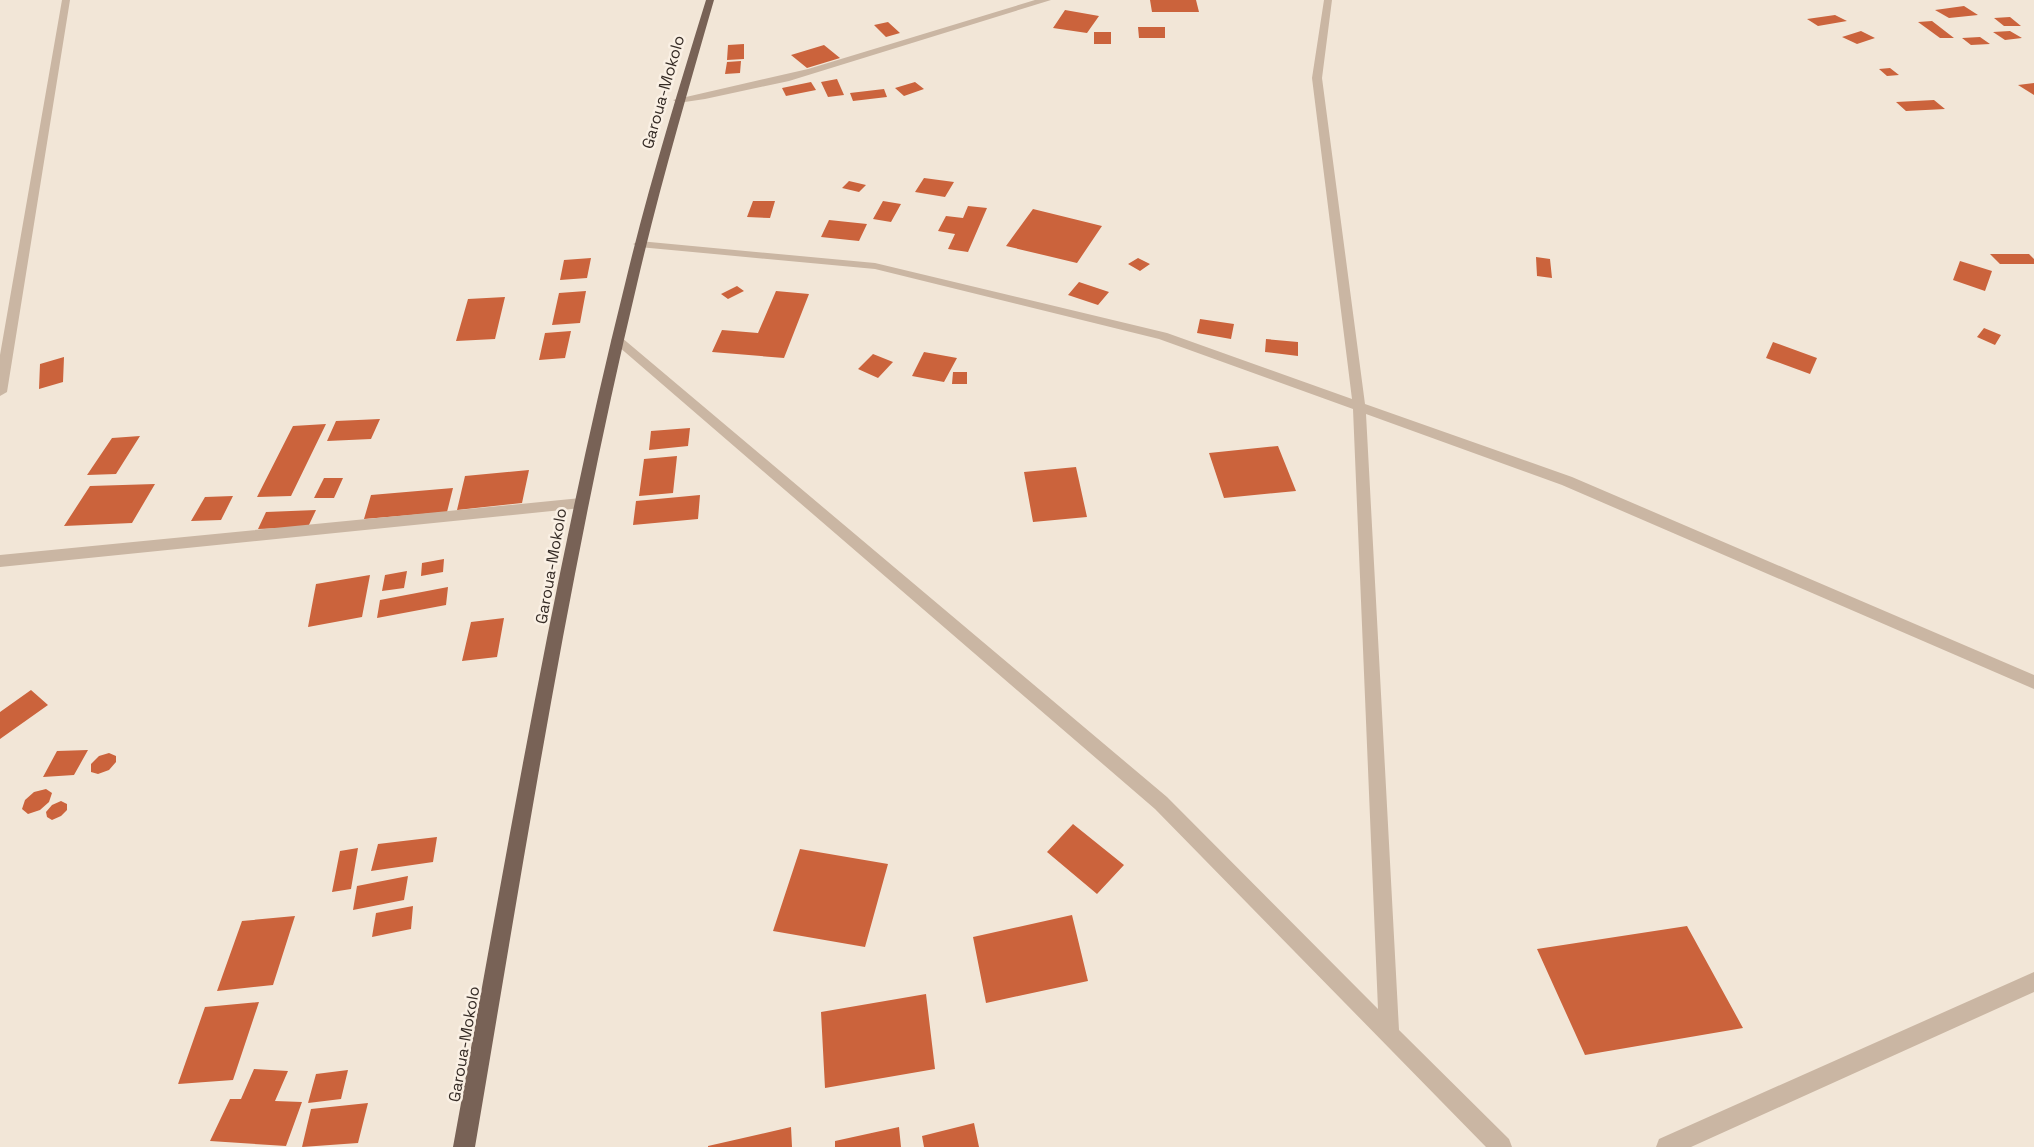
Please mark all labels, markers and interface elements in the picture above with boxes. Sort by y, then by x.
street label: Garoua-Mokolo [637,33,689,151]
street label: Garoua-Mokolo [530,506,572,626]
street label: Garoua-Mokolo [443,984,485,1104]

